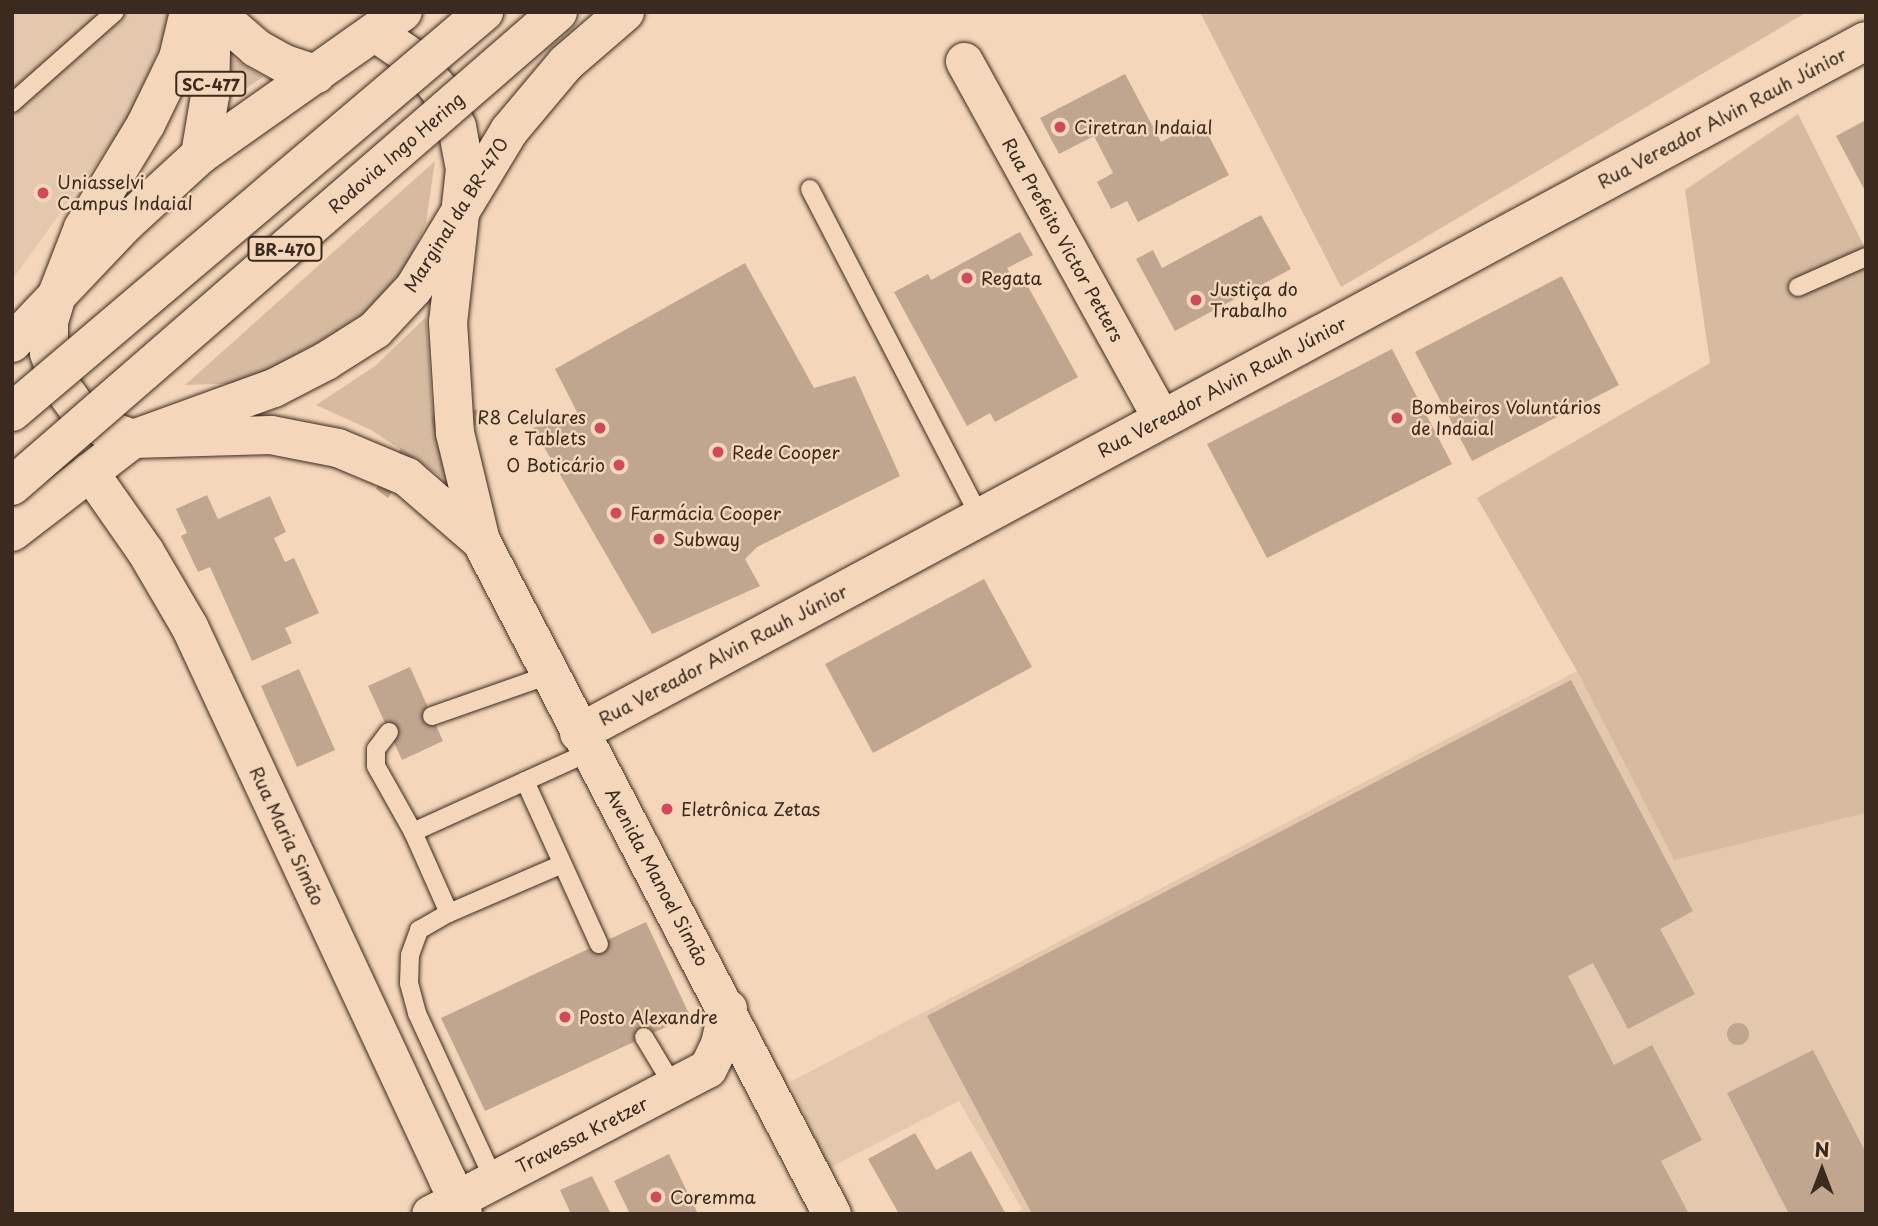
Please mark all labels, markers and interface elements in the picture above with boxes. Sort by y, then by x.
street label: Rua Vereador Alvin Rauh Júnior [1594,43,1850,193]
road number: SC-477 [174,72,248,96]
street label: Rodovia Ingo Hering [324,88,468,218]
place label: Ciretran Indaial [1074,116,1213,138]
marker: Ciretran Indaial [1052,119,1068,135]
street label: Marginal da BR-470 [399,133,513,297]
street label: Rua Prefeito Victor Petters [998,134,1128,346]
place label: Uniasselvi Campus Indaial [57,172,193,214]
marker: Uniasselvi Campus Indaial [35,185,51,201]
road number: BR-470 [246,236,324,262]
place label: Regata [981,267,1042,289]
marker: Regata [959,270,975,286]
place label: Justiça do Trabalho [1210,279,1298,322]
marker: Justiça do Trabalho [1188,292,1204,308]
street label: Rua Vereador Alvin Rauh Júnior [1094,312,1350,462]
place label: Bombeiros Voluntários de Indaial [1411,397,1602,440]
place label: R8 Celulares e Tablets [476,407,586,450]
marker: Bombeiros Voluntários de Indaial [1389,410,1405,426]
marker: R8 Celulares e Tablets [592,420,608,436]
place label: Rede Cooper [732,441,841,463]
marker: Rede Cooper [710,444,726,460]
place label: O Boticário [506,454,605,476]
marker: O Boticário [611,457,627,473]
place label: Farmácia Cooper [630,502,781,524]
marker: Farmácia Cooper [608,505,624,521]
place label: Subway [673,528,740,550]
marker: Subway [651,531,667,547]
street label: Rua Vereador Alvin Rauh Júnior [595,580,851,730]
street label: Rua Maria Simão [245,763,329,909]
street label: Avenida Manoel Simão [601,784,713,970]
place label: Eletrônica Zetas [681,798,820,820]
marker: Eletrônica Zetas [659,801,675,817]
place label: Posto Alexandre [579,1006,718,1028]
marker: Posto Alexandre [557,1009,573,1025]
street label: Travessa Kretzer [513,1093,651,1177]
north arrow [1787,1135,1857,1205]
text: N [1814,1135,1830,1163]
place label: Coremma [670,1186,756,1208]
marker: Coremma [648,1189,664,1205]

